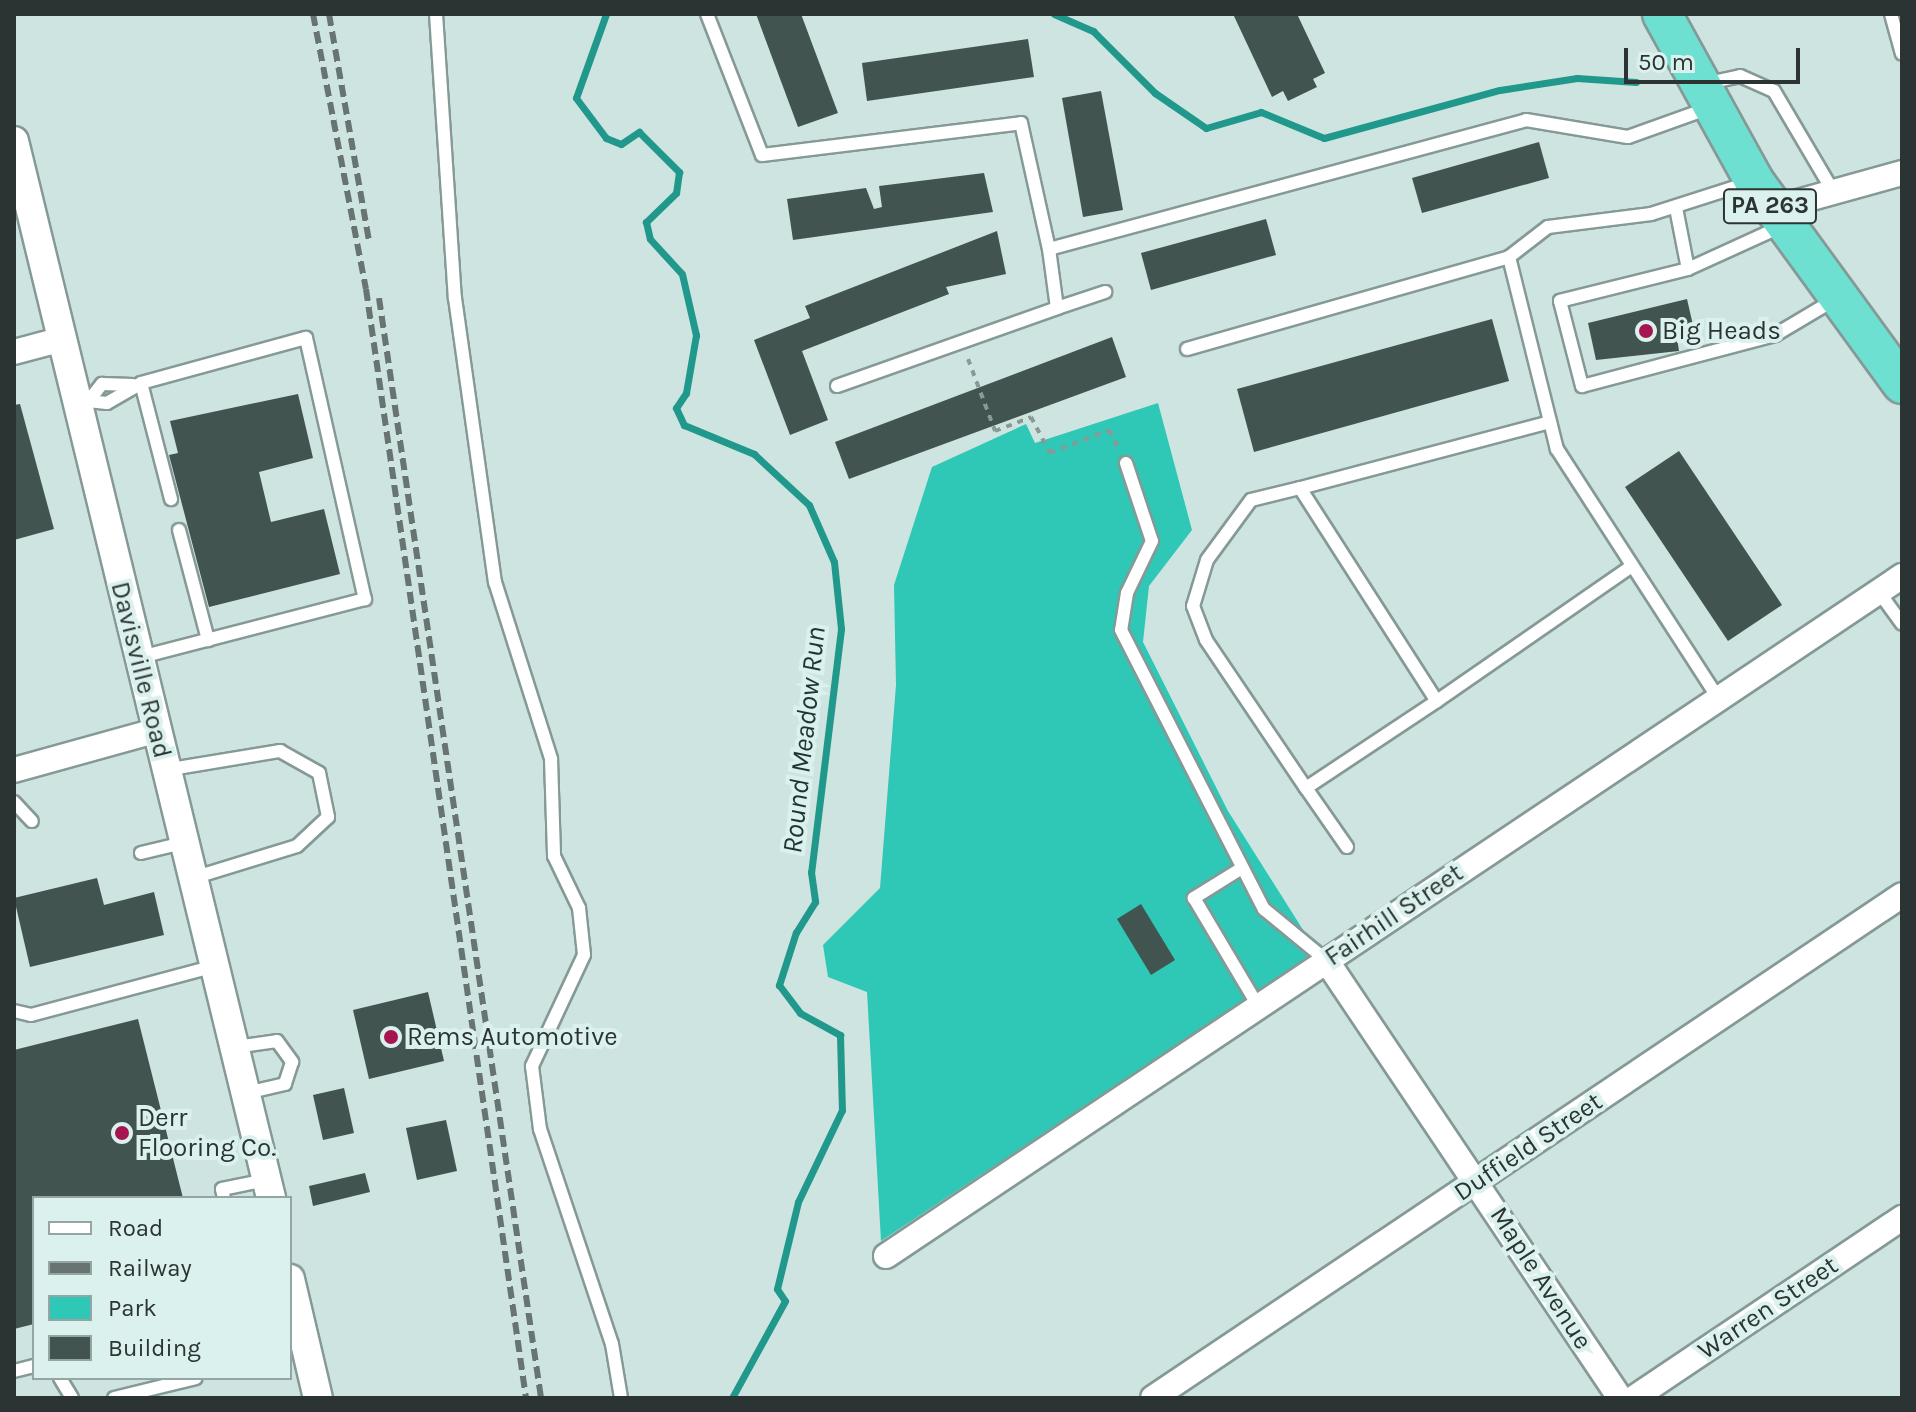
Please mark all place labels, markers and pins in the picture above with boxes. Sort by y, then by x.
place label: Big Heads [1662,315,1781,347]
marker: Big Heads [1637,322,1655,340]
place label: Rems Automotive [407,1021,618,1053]
marker: Rems Automotive [382,1028,400,1046]
place label: Derr Flooring Co. [138,1102,276,1164]
marker: Derr Flooring Co. [113,1124,131,1142]

